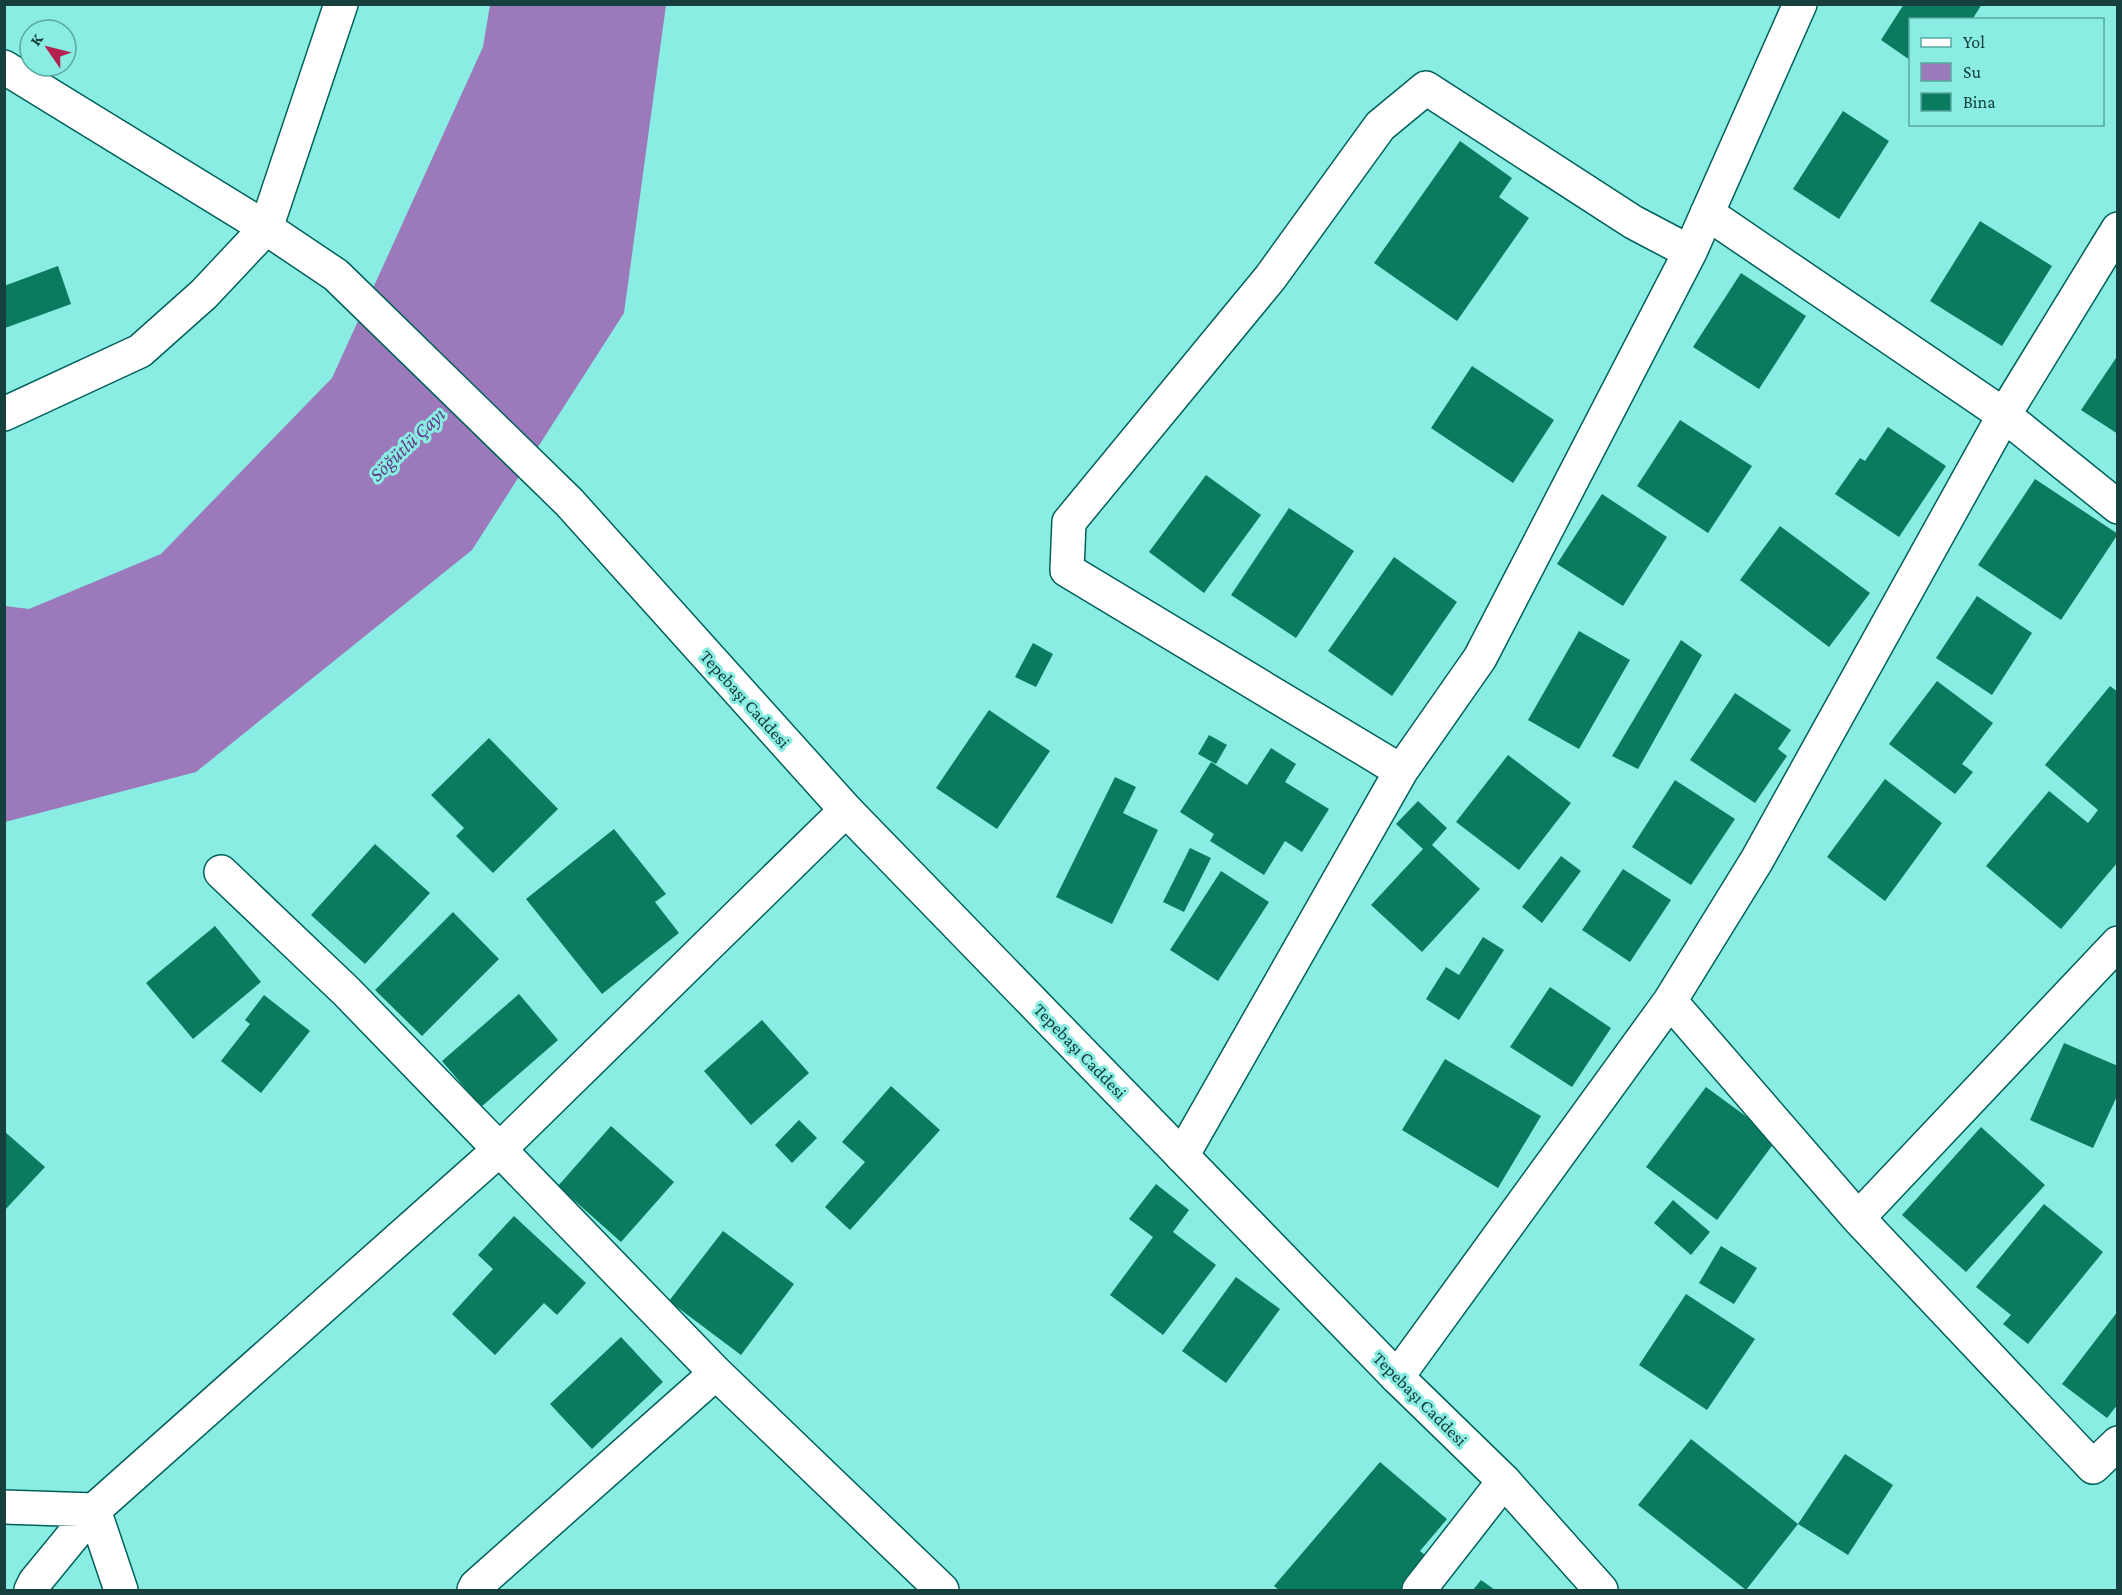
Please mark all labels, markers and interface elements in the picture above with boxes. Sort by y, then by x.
north arrow [18,18,78,78]
legend [1909,18,2104,126]
text: K [26,30,46,49]
text: Yol [1963,32,1985,52]
text: Su [1963,62,1981,82]
text: Bina [1963,92,1996,112]
water label: Söğütlü Çayı [365,403,450,486]
street label: Tepebaşı Caddesi [696,646,794,752]
street label: Tepebaşı Caddesi [1030,999,1131,1103]
street label: Tepebaşı Caddesi [1369,1348,1471,1450]

